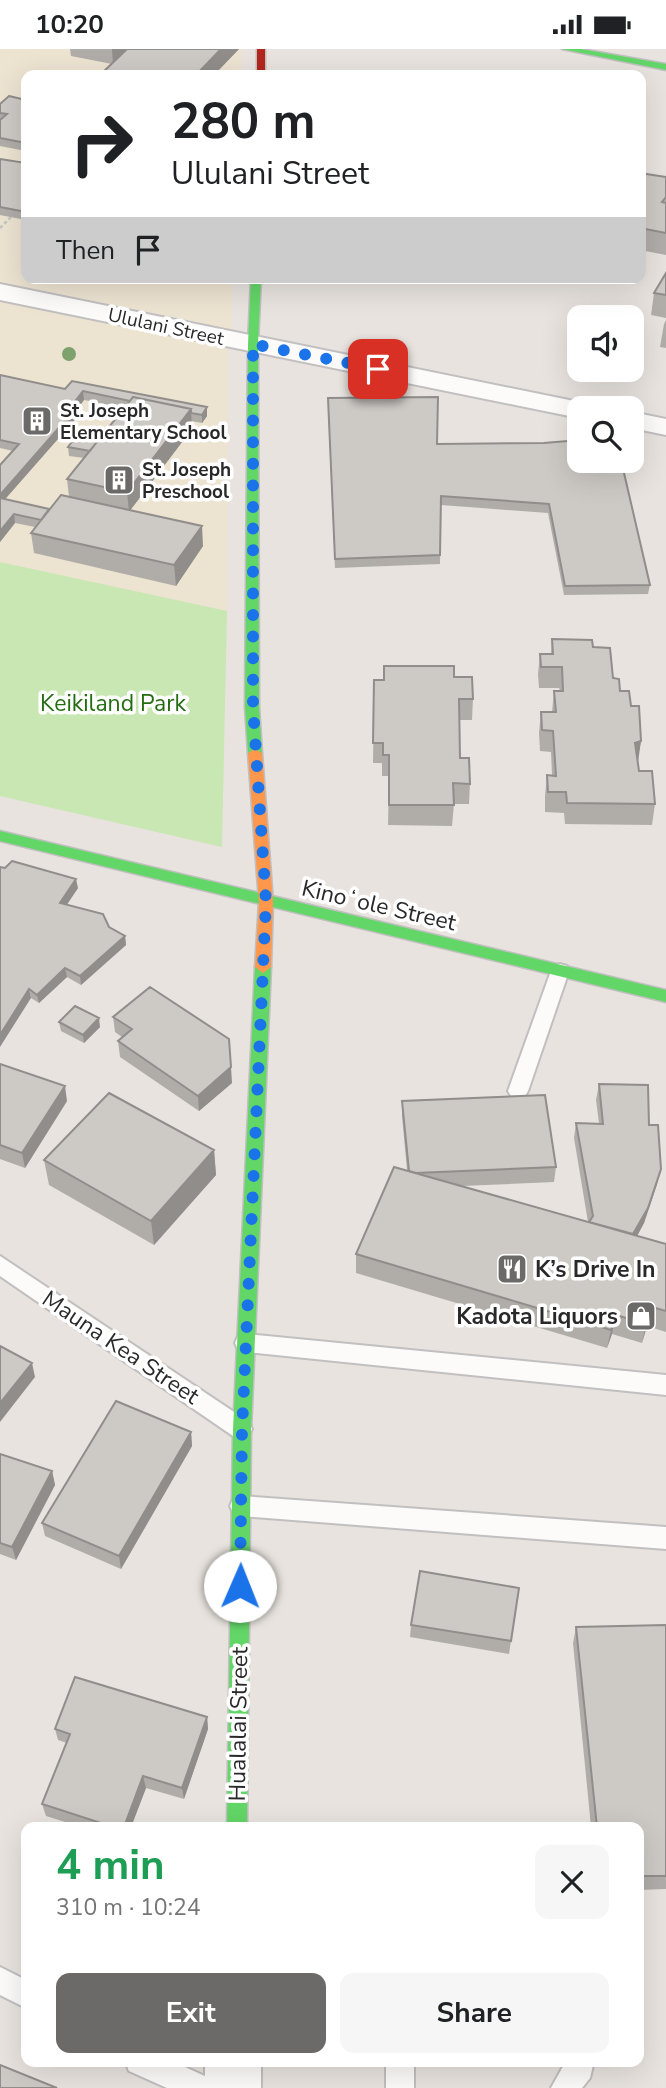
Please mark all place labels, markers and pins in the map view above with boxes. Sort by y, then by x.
pin [348,339,408,399]
place label: St. Joseph Elementary School [60,398,227,446]
building icon: St. Joseph Elementary School [20,404,54,438]
place label: St. Joseph Preschool [142,457,231,505]
building icon: St. Joseph Preschool [102,463,136,497]
restaurant icon: K’s Drive In [495,1252,529,1286]
place label: K’s Drive In [535,1254,656,1285]
shop icon: Kadota Liquors [624,1299,658,1333]
place label: Kadota Liquors [456,1301,618,1332]

